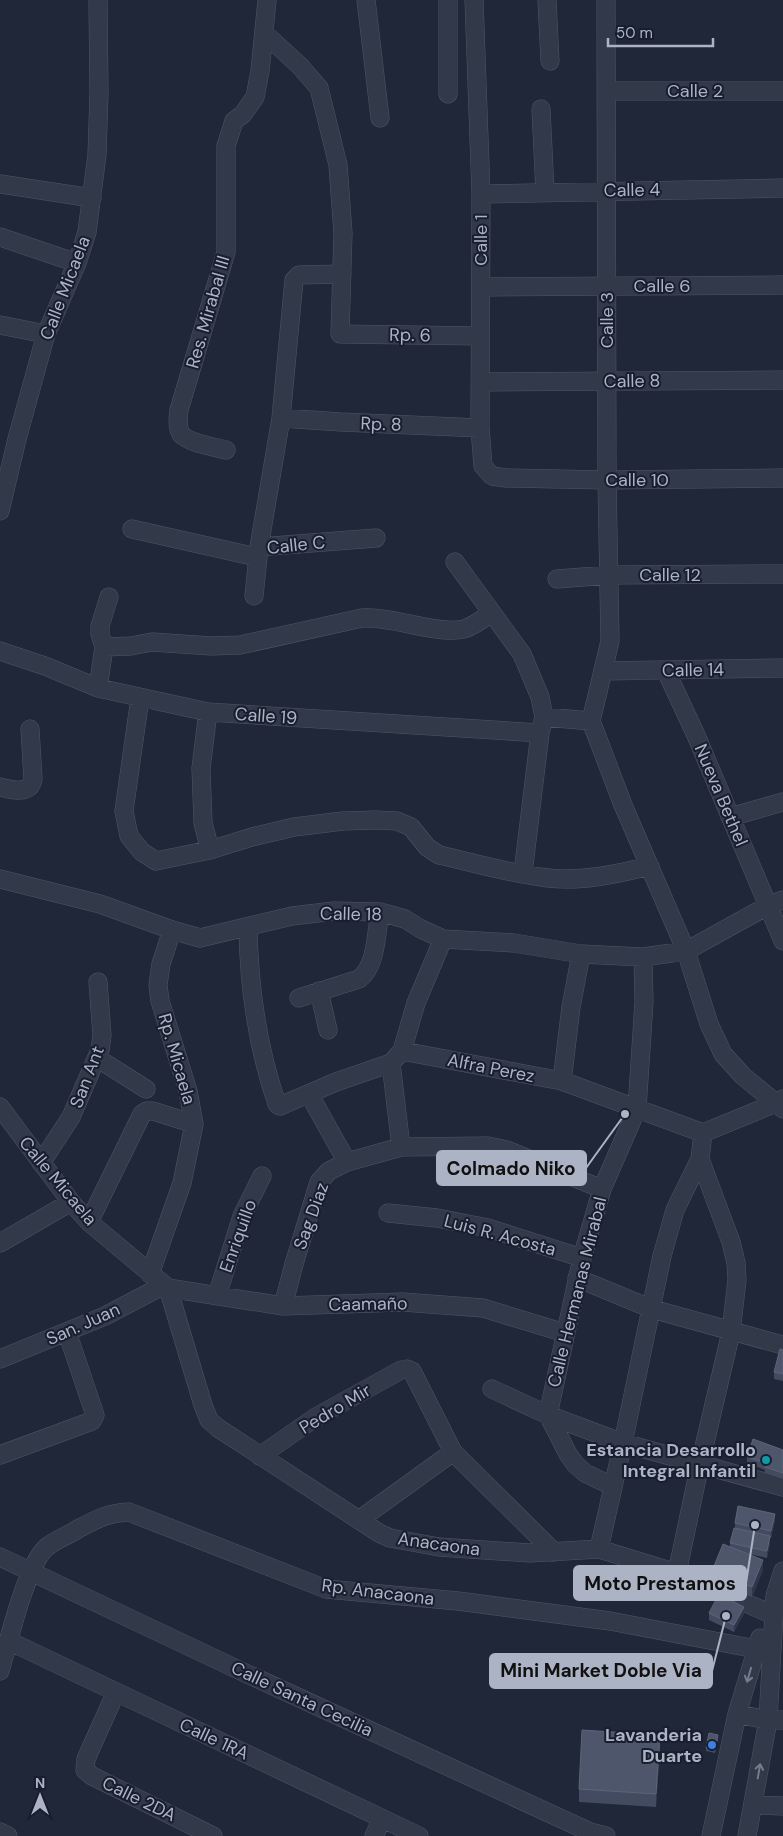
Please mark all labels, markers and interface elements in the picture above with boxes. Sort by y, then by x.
scale bar [608,15,713,47]
text: 50 m [616,23,653,43]
street label: Calle 2 [667,79,723,103]
street label: Calle 4 [603,178,661,202]
street label: Calle 1 [469,214,493,266]
street label: Calle Micaela [34,233,96,343]
street label: Res. Mirabal III [180,253,236,371]
street label: Calle 6 [633,274,691,298]
street label: Calle 3 [595,292,619,348]
street label: Rp. 6 [389,323,431,347]
street label: Calle 8 [603,369,661,393]
street label: Rp. 8 [360,411,402,437]
street label: Calle 10 [605,468,669,492]
street label: Calle C [266,530,327,560]
street label: Calle 12 [639,563,701,587]
street label: Calle 14 [662,657,724,683]
street label: Calle 19 [234,702,298,730]
street label: Nueva Bethel [689,740,753,850]
street label: Calle 18 [320,901,382,927]
street label: Rp. Micaela [153,1011,201,1107]
street label: San Ant [64,1042,110,1112]
street label: Alfra Perez [445,1048,537,1088]
street label: Calle Micaela [14,1131,102,1231]
callout: Colmado Niko [437,1151,586,1185]
text: Colmado Niko [446,1156,576,1181]
street label: Sag Diaz [288,1179,334,1253]
street label: Calle Hermanas Mirabal [542,1194,612,1390]
street label: Enriquillo [214,1196,262,1276]
street label: Luis R. Acosta [441,1209,559,1261]
street label: Caamaño [328,1291,408,1317]
street label: San. Juan [42,1297,124,1351]
street label: Pedro Mir [295,1378,375,1440]
place label: Estancia Desarrollo Integral Infantil [586,1438,756,1483]
marker: Estancia Desarrollo Integral Infantil [760,1454,772,1466]
street label: Anacaona [396,1526,482,1562]
callout: Moto Prestamos [574,1566,746,1600]
text: Moto Prestamos [584,1571,736,1596]
street label: Rp. Anacaona [320,1573,436,1611]
callout: Mini Market Doble Via [490,1654,712,1688]
street label: Calle Santa Cecilia [227,1656,377,1742]
text: Mini Market Doble Via [500,1658,702,1683]
one-way arrow [743,1667,753,1683]
street label: Calle 1RA [175,1712,253,1766]
place label: Lavanderia Duarte [605,1723,702,1768]
marker: Lavanderia Duarte [706,1739,718,1751]
one-way arrow [755,1763,765,1779]
north arrow [15,1771,65,1821]
street label: Calle 2DA [98,1771,180,1827]
text: N [35,1774,45,1792]

